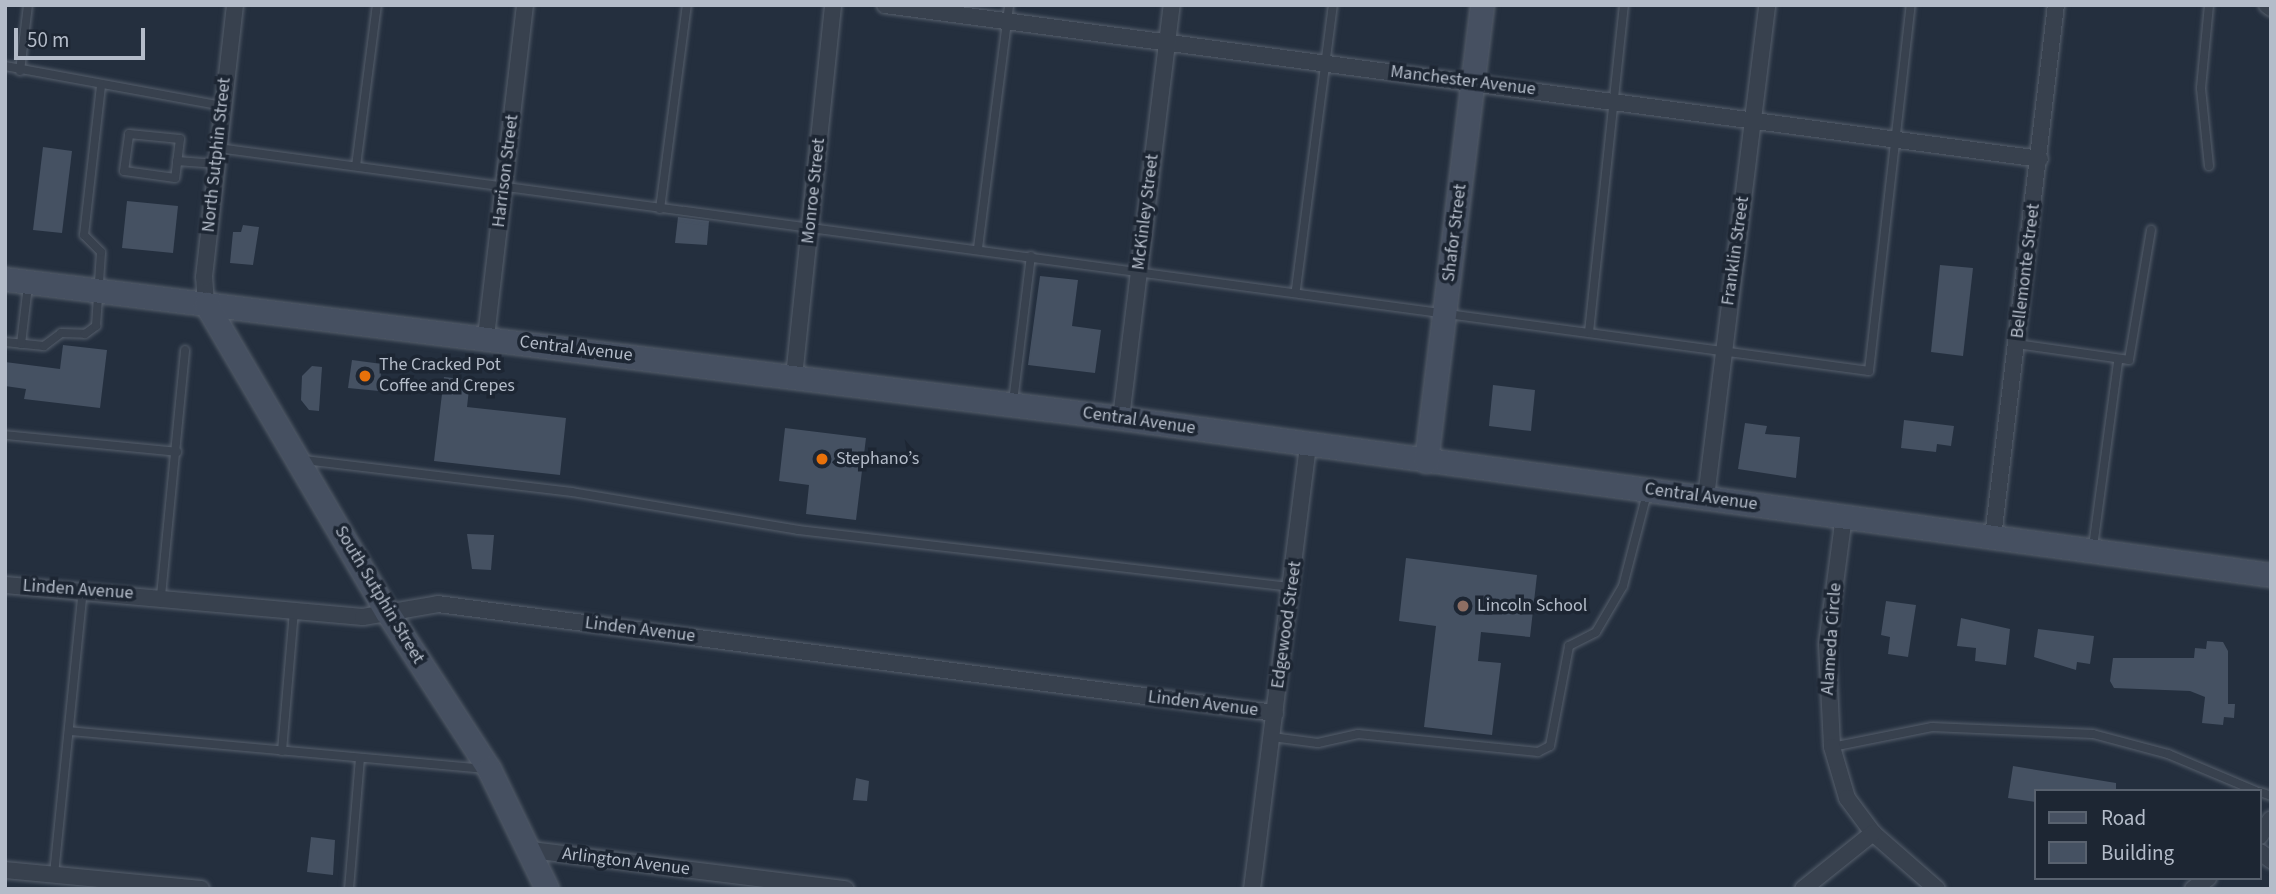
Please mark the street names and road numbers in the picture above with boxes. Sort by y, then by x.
street label: Manchester Avenue [1389,61,1537,101]
street label: North Sutphin Street [198,77,236,233]
street label: Harrison Street [488,113,524,229]
street label: Monroe Street [798,137,830,245]
street label: McKinley Street [1128,153,1164,271]
street label: Shafor Street [1438,183,1472,283]
street label: Franklin Street [1718,195,1754,307]
street label: Bellemonte Street [2007,202,2045,340]
street label: Central Avenue [518,331,634,367]
street label: Central Avenue [1081,402,1197,440]
street label: Central Avenue [1643,478,1759,516]
street label: South Sutphin Street [329,522,429,668]
street label: Edgewood Street [1267,560,1307,690]
street label: Linden Avenue [22,575,134,605]
street label: Alameda Circle [1817,582,1847,696]
street label: Linden Avenue [584,613,696,647]
street label: Linden Avenue [1147,687,1259,721]
street label: Arlington Avenue [561,843,691,881]

